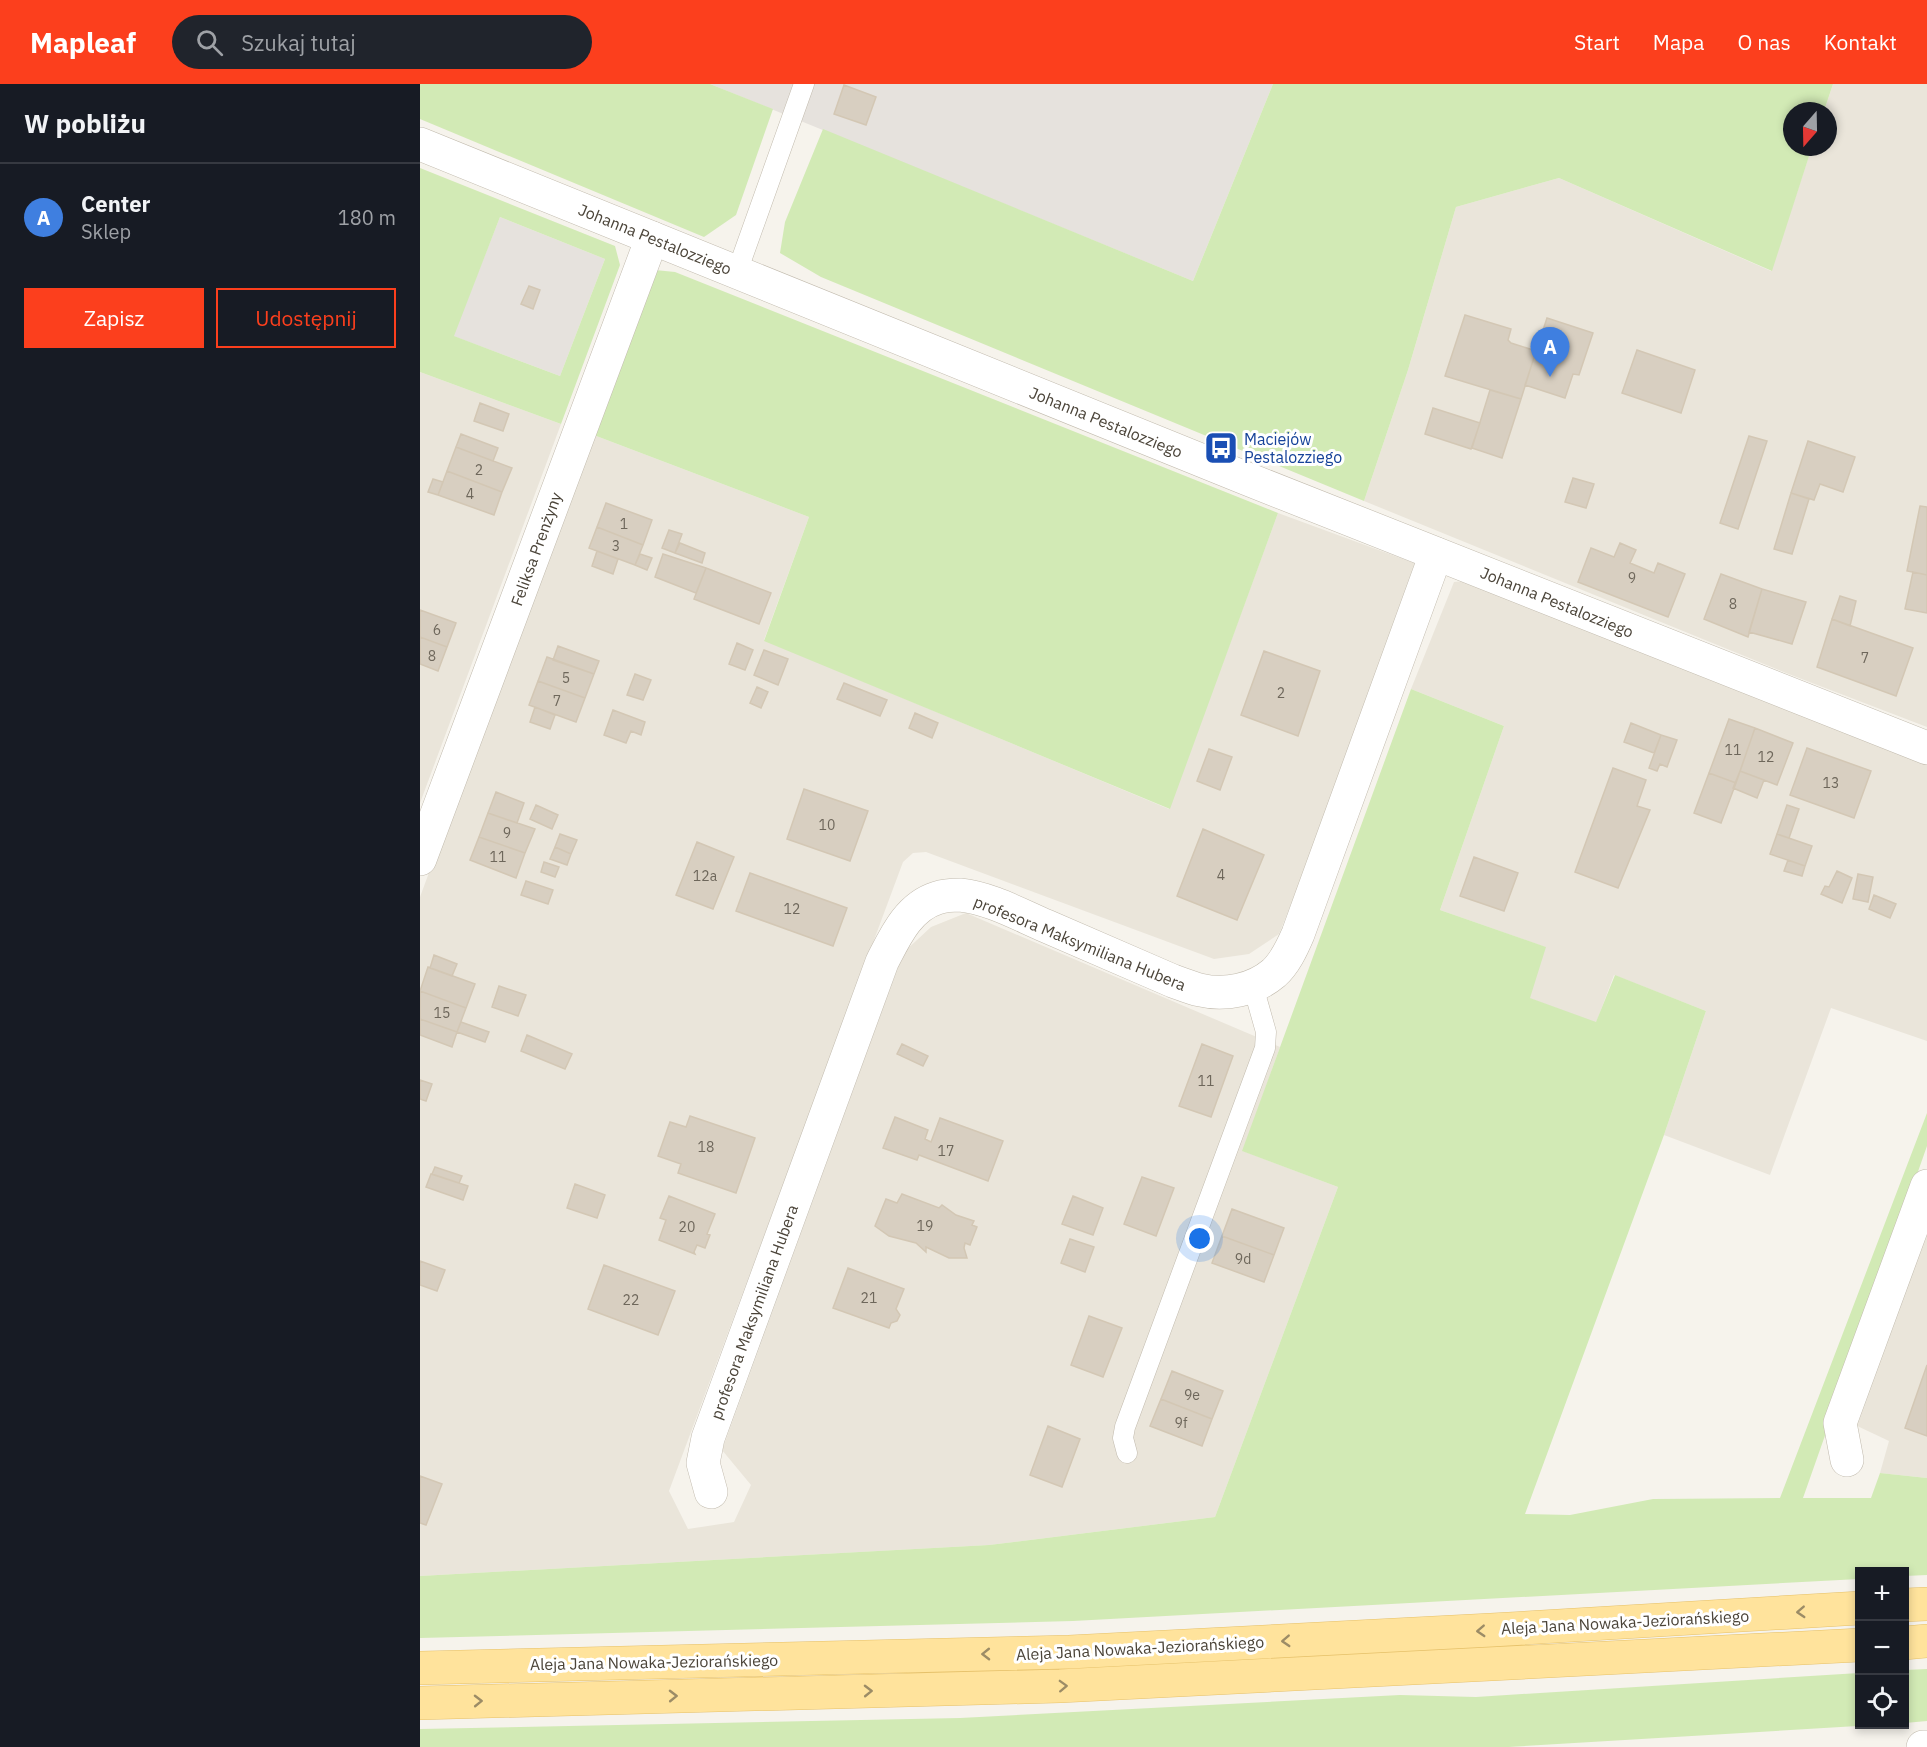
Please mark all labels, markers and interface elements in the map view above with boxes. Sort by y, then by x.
search box [172,15,592,69]
text: Mapleaf [30,24,136,61]
icon: search [193,26,226,59]
text: Szukaj tutaj [241,28,356,57]
text: Start [1574,28,1620,56]
text: Mapa [1653,28,1705,56]
text: O nas [1738,28,1791,56]
text: Kontakt [1824,28,1897,56]
north arrow [1783,102,1837,156]
text: W pobliżu [24,106,146,140]
text: Center [81,189,150,218]
street label: Johanna Pestalozziego [575,199,735,279]
text: A [37,204,50,231]
text: 180 m [338,204,396,231]
text: Sklep [81,218,131,245]
button: Zapisz [24,288,204,348]
button: Udostępnij [216,288,396,348]
pin: A [1530,328,1570,377]
street label: Johanna Pestalozziego [1026,382,1186,462]
place label: Maciejów Pestalozziego [1244,429,1342,467]
bus stop icon: Maciejów Pestalozziego [1203,430,1239,466]
house number: 2 [475,461,483,479]
house number: 4 [466,485,474,503]
street label: Feliksa Prenżyny [506,489,566,609]
house number: 1 [620,515,628,533]
house number: 3 [612,537,620,555]
street label: Johanna Pestalozziego [1477,562,1637,642]
house number: 9 [1628,569,1636,587]
house number: 8 [1729,595,1737,613]
house number: 6 [433,621,441,639]
house number: 8 [428,647,436,665]
house number: 7 [1861,649,1869,667]
house number: 5 [562,669,570,687]
house number: 2 [1277,684,1285,702]
house number: 7 [553,692,561,710]
house number: 11 [1725,741,1741,759]
house number: 12 [1758,748,1774,766]
house number: 13 [1823,774,1839,792]
house number: 10 [819,816,835,834]
house number: 9 [503,824,511,842]
house number: 11 [490,848,506,866]
house number: 4 [1217,866,1225,884]
house number: 12a [693,867,718,885]
street label: profesora Maksymiliana Hubera [971,891,1189,995]
house number: 12 [784,900,800,918]
house number: 15 [434,1004,450,1022]
house number: 11 [1198,1072,1214,1090]
house number: 18 [698,1138,714,1156]
house number: 17 [938,1142,954,1160]
street label: profesora Maksymiliana Hubera [706,1201,802,1422]
house number: 19 [917,1217,933,1235]
house number: 20 [679,1218,695,1236]
your location [1185,1224,1214,1253]
house number: 9d [1235,1250,1251,1268]
house number: 21 [861,1289,877,1307]
house number: 22 [623,1291,639,1309]
house number: 9e [1184,1386,1200,1404]
house number: 9f [1175,1414,1188,1432]
map controls [1855,1567,1909,1729]
button: + [1855,1567,1909,1621]
one-way arrow [1797,1605,1806,1618]
street label: Aleja Jana Nowaka-Jeziorańskiego [1500,1606,1750,1638]
button: − [1855,1621,1909,1675]
one-way arrow [1476,1624,1485,1637]
street label: Aleja Jana Nowaka-Jeziorańskiego [1015,1632,1265,1664]
one-way arrow [1281,1634,1290,1647]
one-way arrow [982,1648,991,1660]
street label: Aleja Jana Nowaka-Jeziorańskiego [530,1650,778,1674]
button: locate [1855,1675,1909,1729]
one-way arrow [1059,1680,1068,1692]
one-way arrow [864,1685,873,1698]
one-way arrow [669,1690,678,1703]
one-way arrow [474,1695,483,1708]

